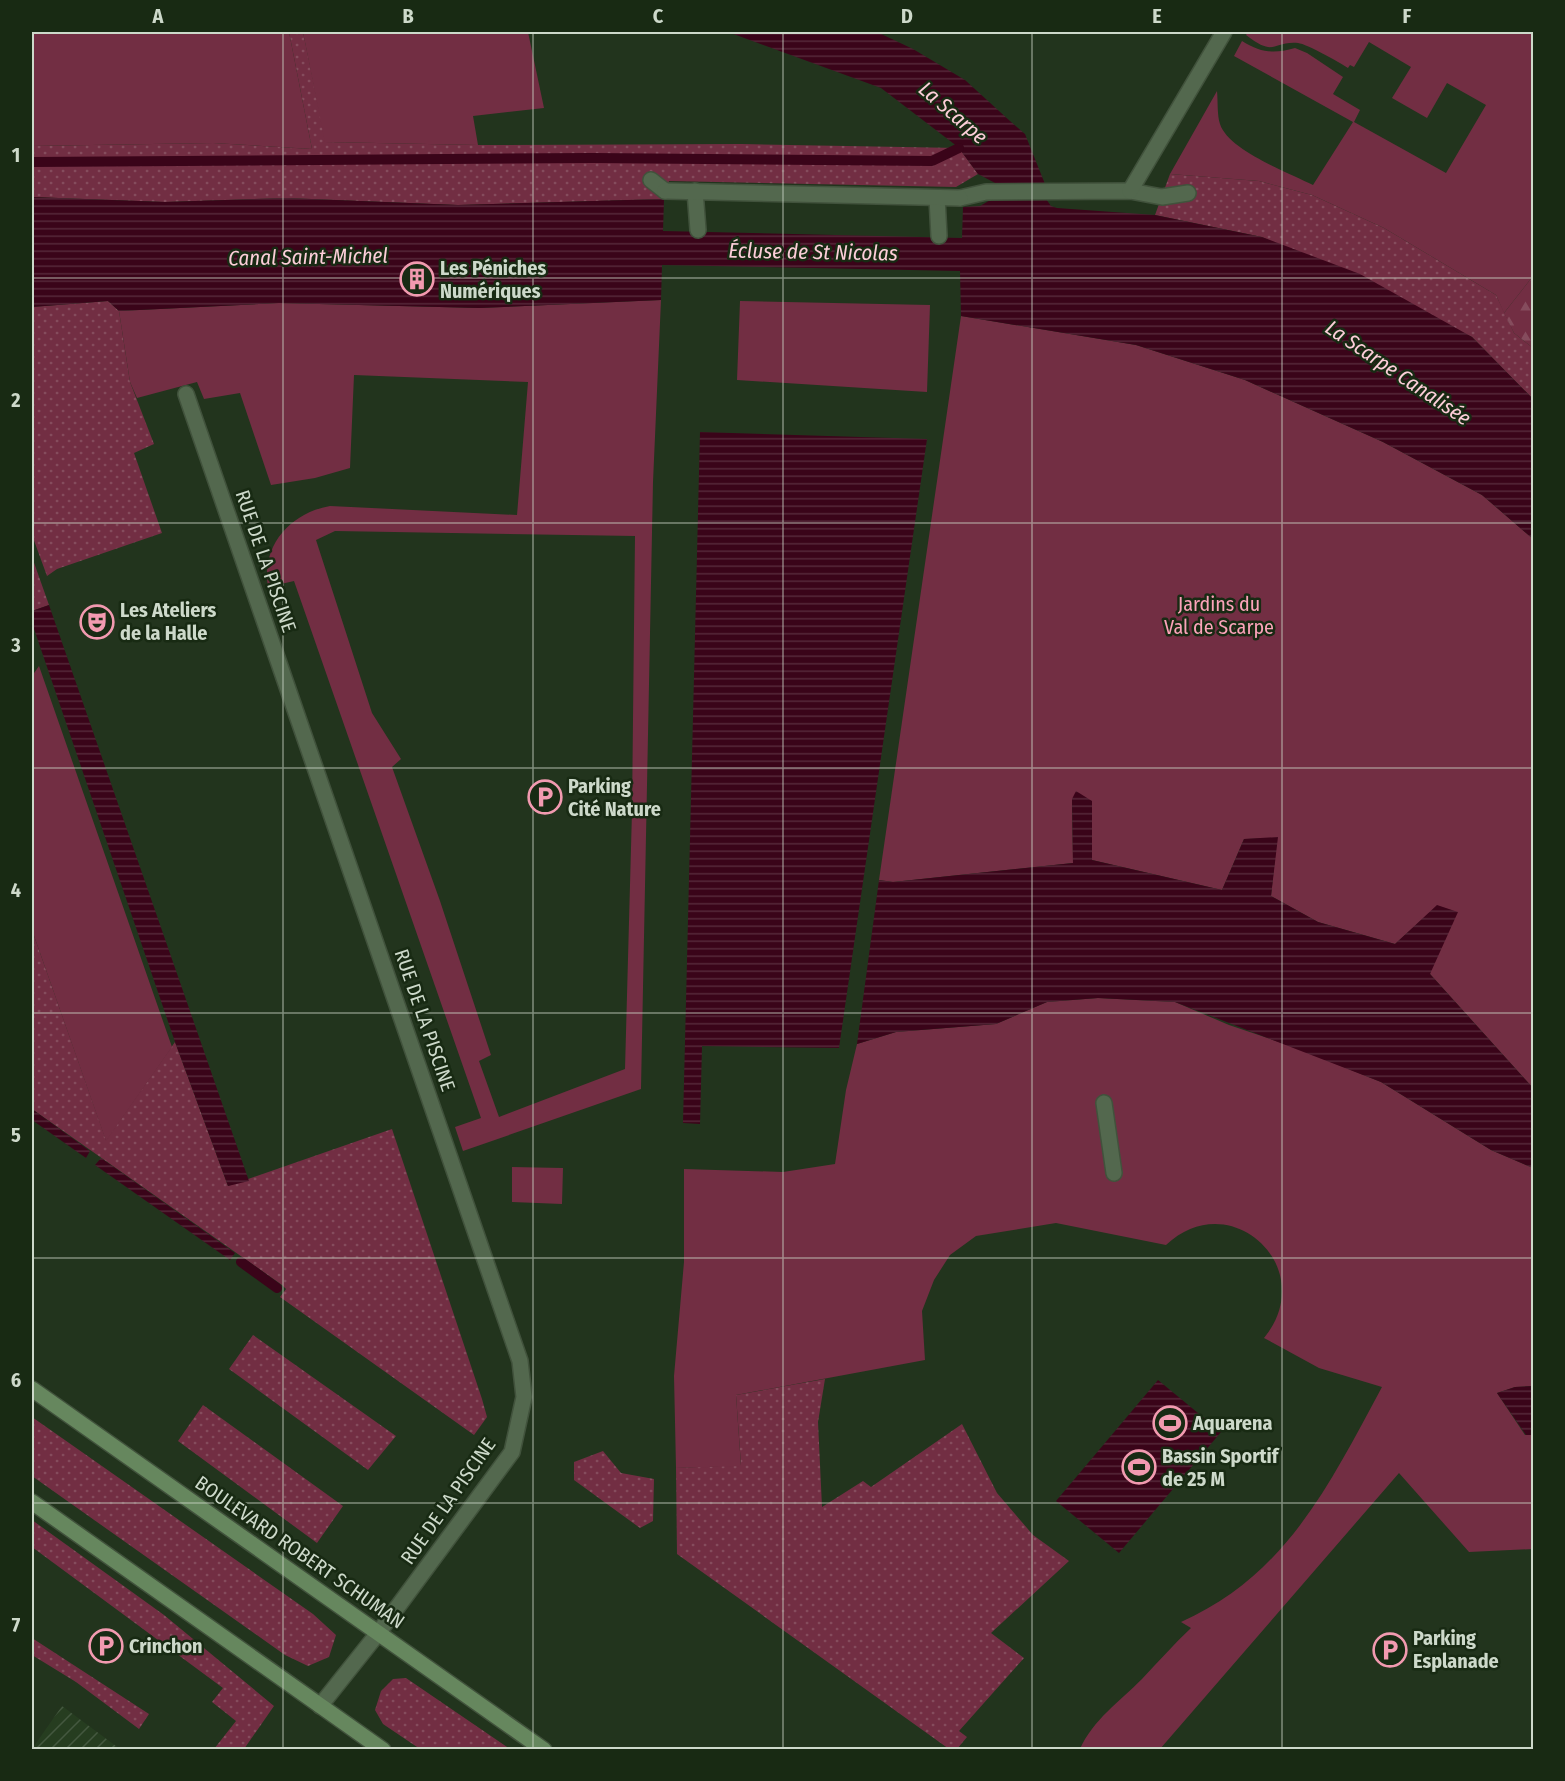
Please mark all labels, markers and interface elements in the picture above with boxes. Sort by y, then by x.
text: A [152,4,165,28]
text: B [402,4,414,28]
text: C [653,4,664,28]
text: D [901,4,913,28]
text: E [1152,4,1162,28]
text: F [1403,4,1412,28]
water label: La Scarpe [913,76,993,150]
text: 1 [12,143,20,167]
water label: Écluse de St Nicolas [728,238,898,266]
water label: Canal Saint-Michel [228,243,388,271]
place label: Les Péniches Numériques [440,256,546,303]
building icon: Les Péniches Numériques [399,261,435,297]
water label: La Scarpe Canalisée [1320,315,1476,431]
text: 2 [10,388,21,412]
street label: RUE DE LA PISCINE [230,487,302,635]
park label: Jardins du Val de Scarpe [1164,592,1274,639]
place label: Les Ateliers de la Halle [120,598,217,645]
theatre icon: Les Ateliers de la Halle [79,604,115,640]
text: 3 [10,633,21,657]
place label: Parking Cité Nature [568,774,661,821]
parking icon: Parking Cité Nature [527,779,563,815]
text: 4 [11,878,21,902]
street label: RUE DE LA PISCINE [389,946,461,1094]
text: 5 [11,1123,21,1147]
text: 6 [11,1368,21,1392]
sports icon: Aquarena [1152,1405,1188,1441]
place label: Aquarena [1192,1411,1272,1435]
street label: RUE DE LA PISCINE [395,1433,501,1569]
place label: Bassin Sportif de 25 M [1162,1444,1280,1491]
sports icon: Bassin Sportif de 25 M [1121,1449,1157,1485]
street label: BOULEVARD ROBERT SCHUMAN [191,1470,409,1634]
text: 7 [12,1613,21,1637]
place label: Parking Esplanade [1413,1626,1499,1673]
parking icon: Crinchon [88,1628,124,1664]
parking icon: Parking Esplanade [1372,1632,1408,1668]
place label: Crinchon [129,1634,203,1658]

